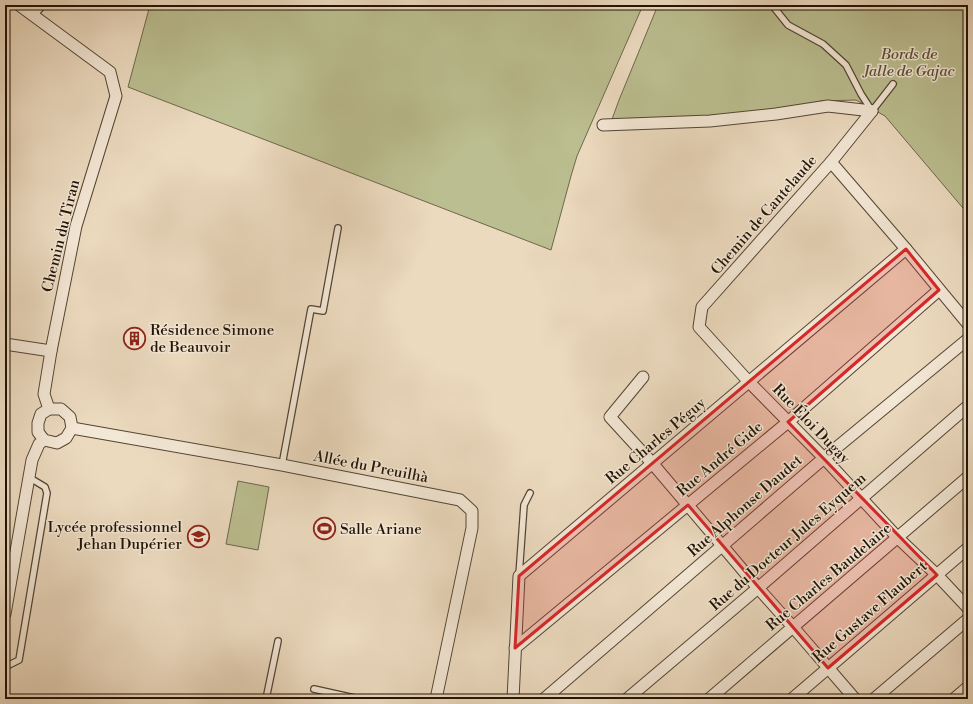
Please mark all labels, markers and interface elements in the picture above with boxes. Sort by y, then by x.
park label: Bords de Jalle de Gajac [861,45,955,81]
street label: Chemin de Cantelaude [707,151,821,279]
street label: Chemin du Tiran [38,178,84,294]
place label: Résidence Simone de Beauvoir [150,321,274,357]
building icon: Résidence Simone de Beauvoir [121,326,147,352]
street label: Rue Éloi Dugay [768,379,855,468]
street label: Rue Charles Péguy [602,393,710,488]
street label: Rue André Gide [673,418,767,500]
street label: Allée du Preuilhà [311,446,430,487]
street label: Rue Alphonse Daudet [684,451,807,561]
street label: Rue du Docteur Jules Eyquem [706,469,870,615]
sports icon: Salle Ariane [311,516,337,542]
place label: Lycée professionnel Jehan Dupérier [47,518,183,554]
street label: Rue Charles Baudelaire [762,519,896,635]
place label: Salle Ariane [340,520,422,539]
school or university icon: Lycée professionnel Jehan Dupérier [185,523,211,549]
street label: Rue Gustave Flaubert [809,557,932,667]

